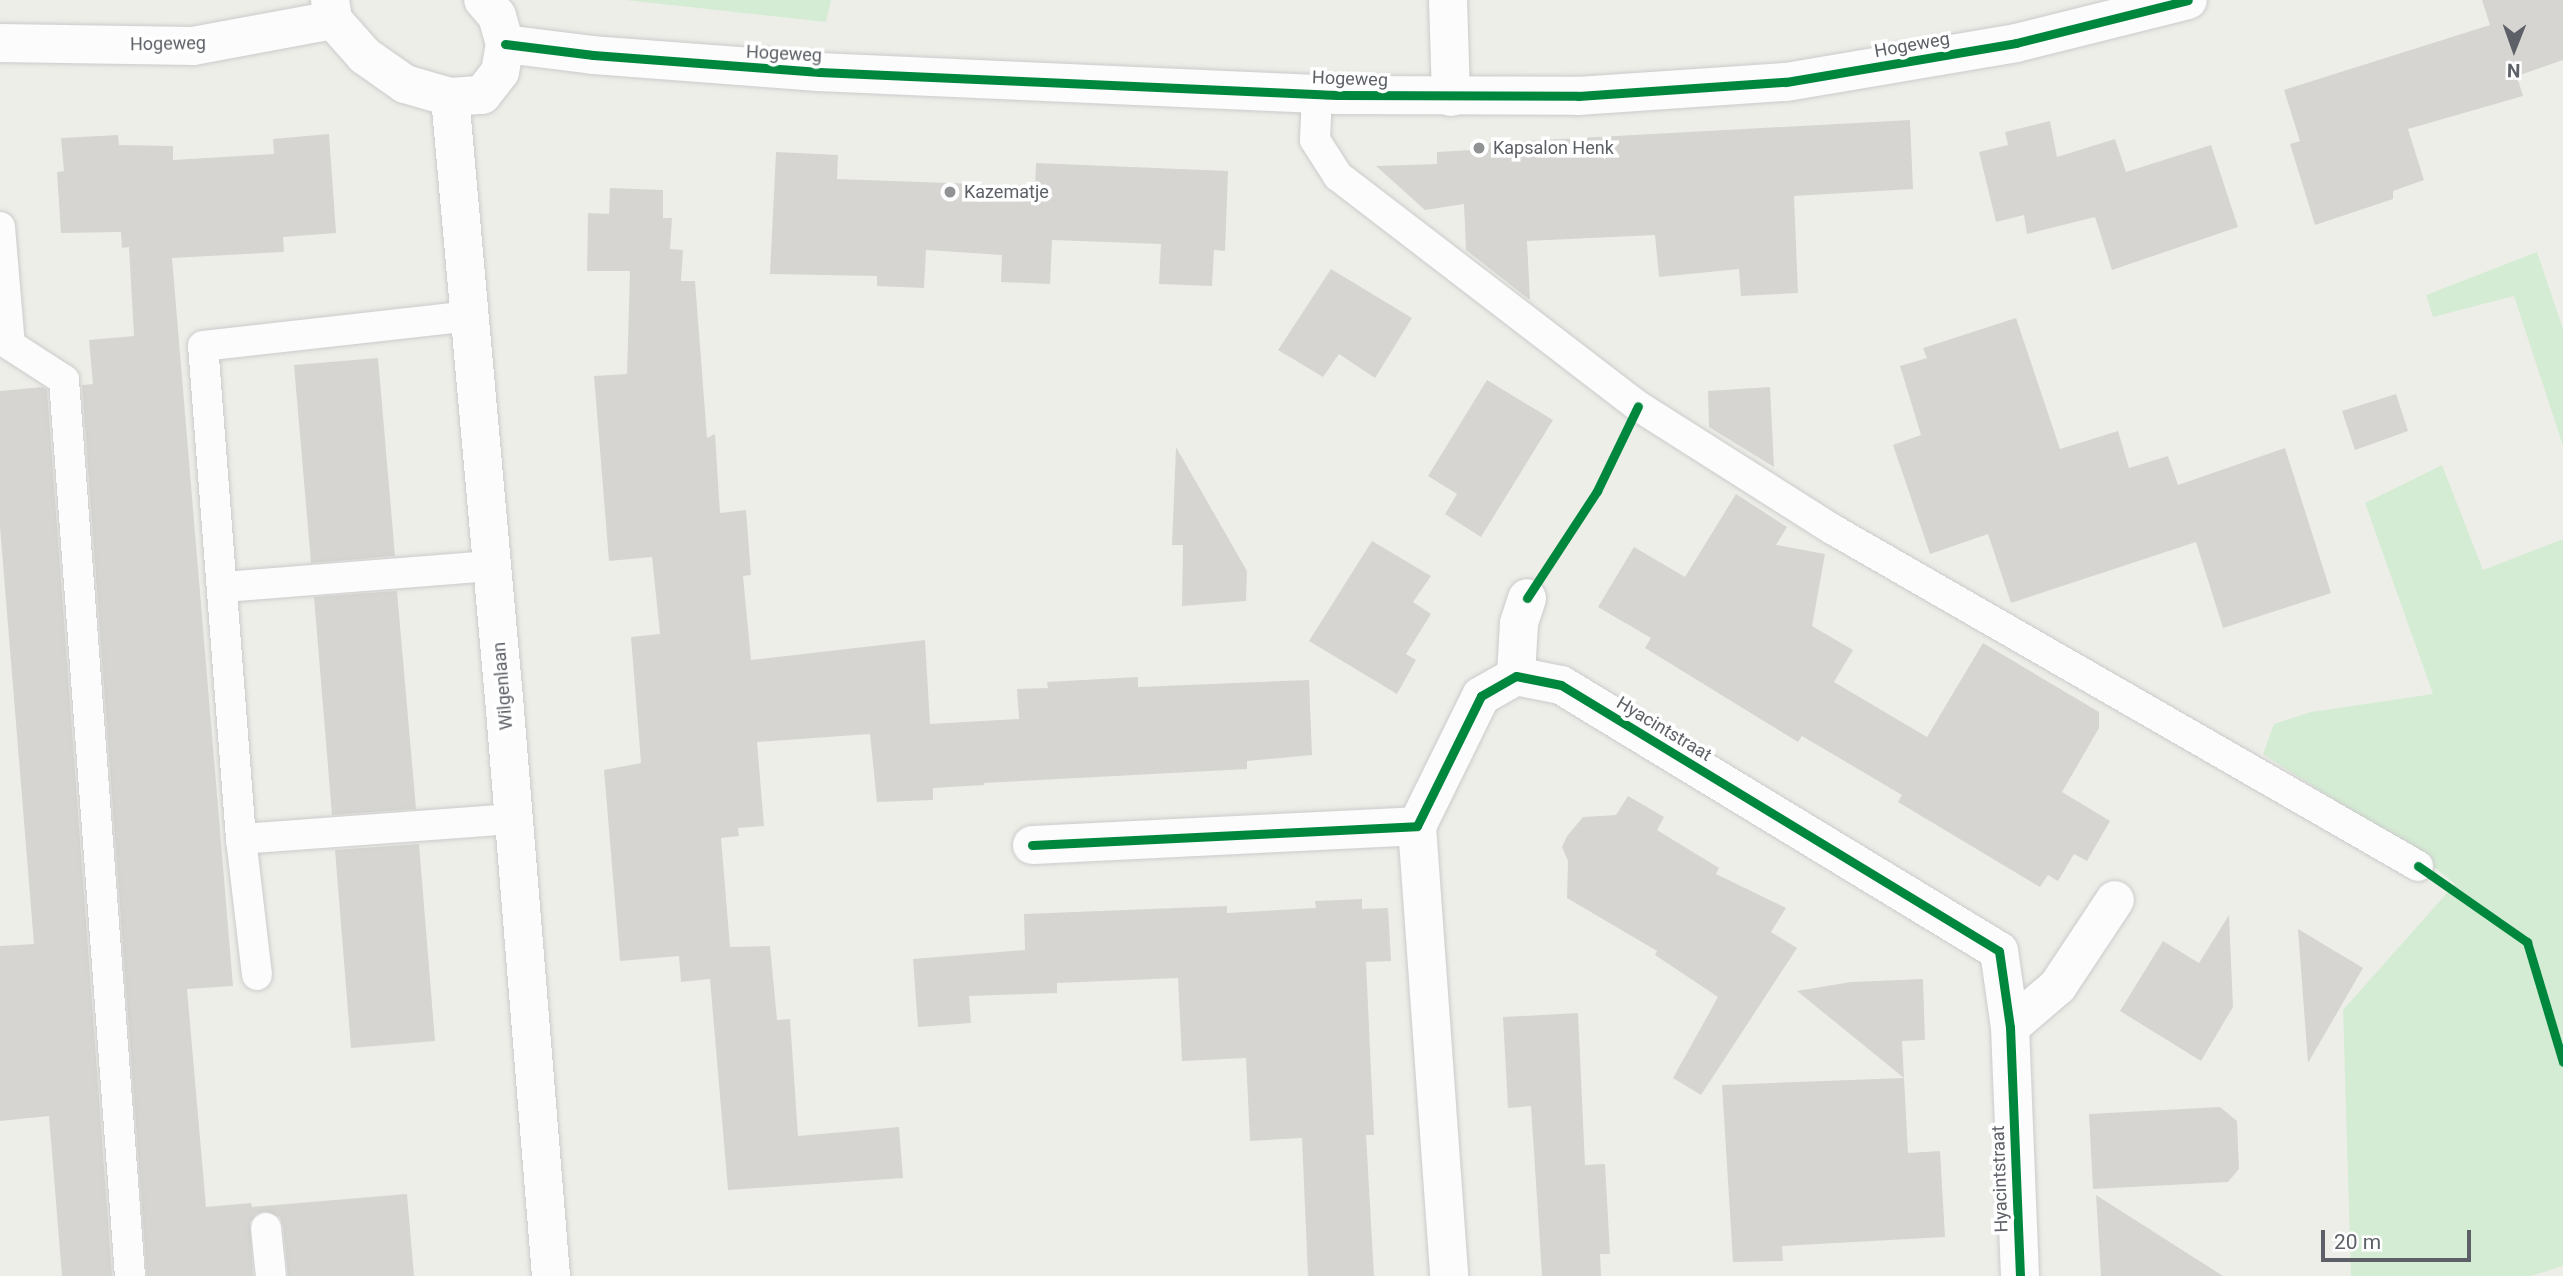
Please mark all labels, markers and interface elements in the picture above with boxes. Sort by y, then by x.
north arrow [2479,14,2549,84]
street label: Hogeweg [1873,28,1951,62]
street label: Hogeweg [130,33,206,55]
street label: Hogeweg [746,41,822,67]
text: N [2507,59,2521,82]
street label: Hogeweg [1312,67,1388,91]
place label: Kapsalon Henk [1493,137,1614,159]
marker: Kapsalon Henk [1471,140,1487,156]
place label: Kazematje [964,181,1049,203]
marker: Kazematje [942,184,958,200]
street label: Wilgenlaan [488,641,518,731]
street label: Hyacintstraat [1613,692,1715,766]
street label: Hyacintstraat [1987,1125,2013,1233]
scale bar [2325,1216,2476,1260]
text: 20 m [2334,1230,2381,1254]

